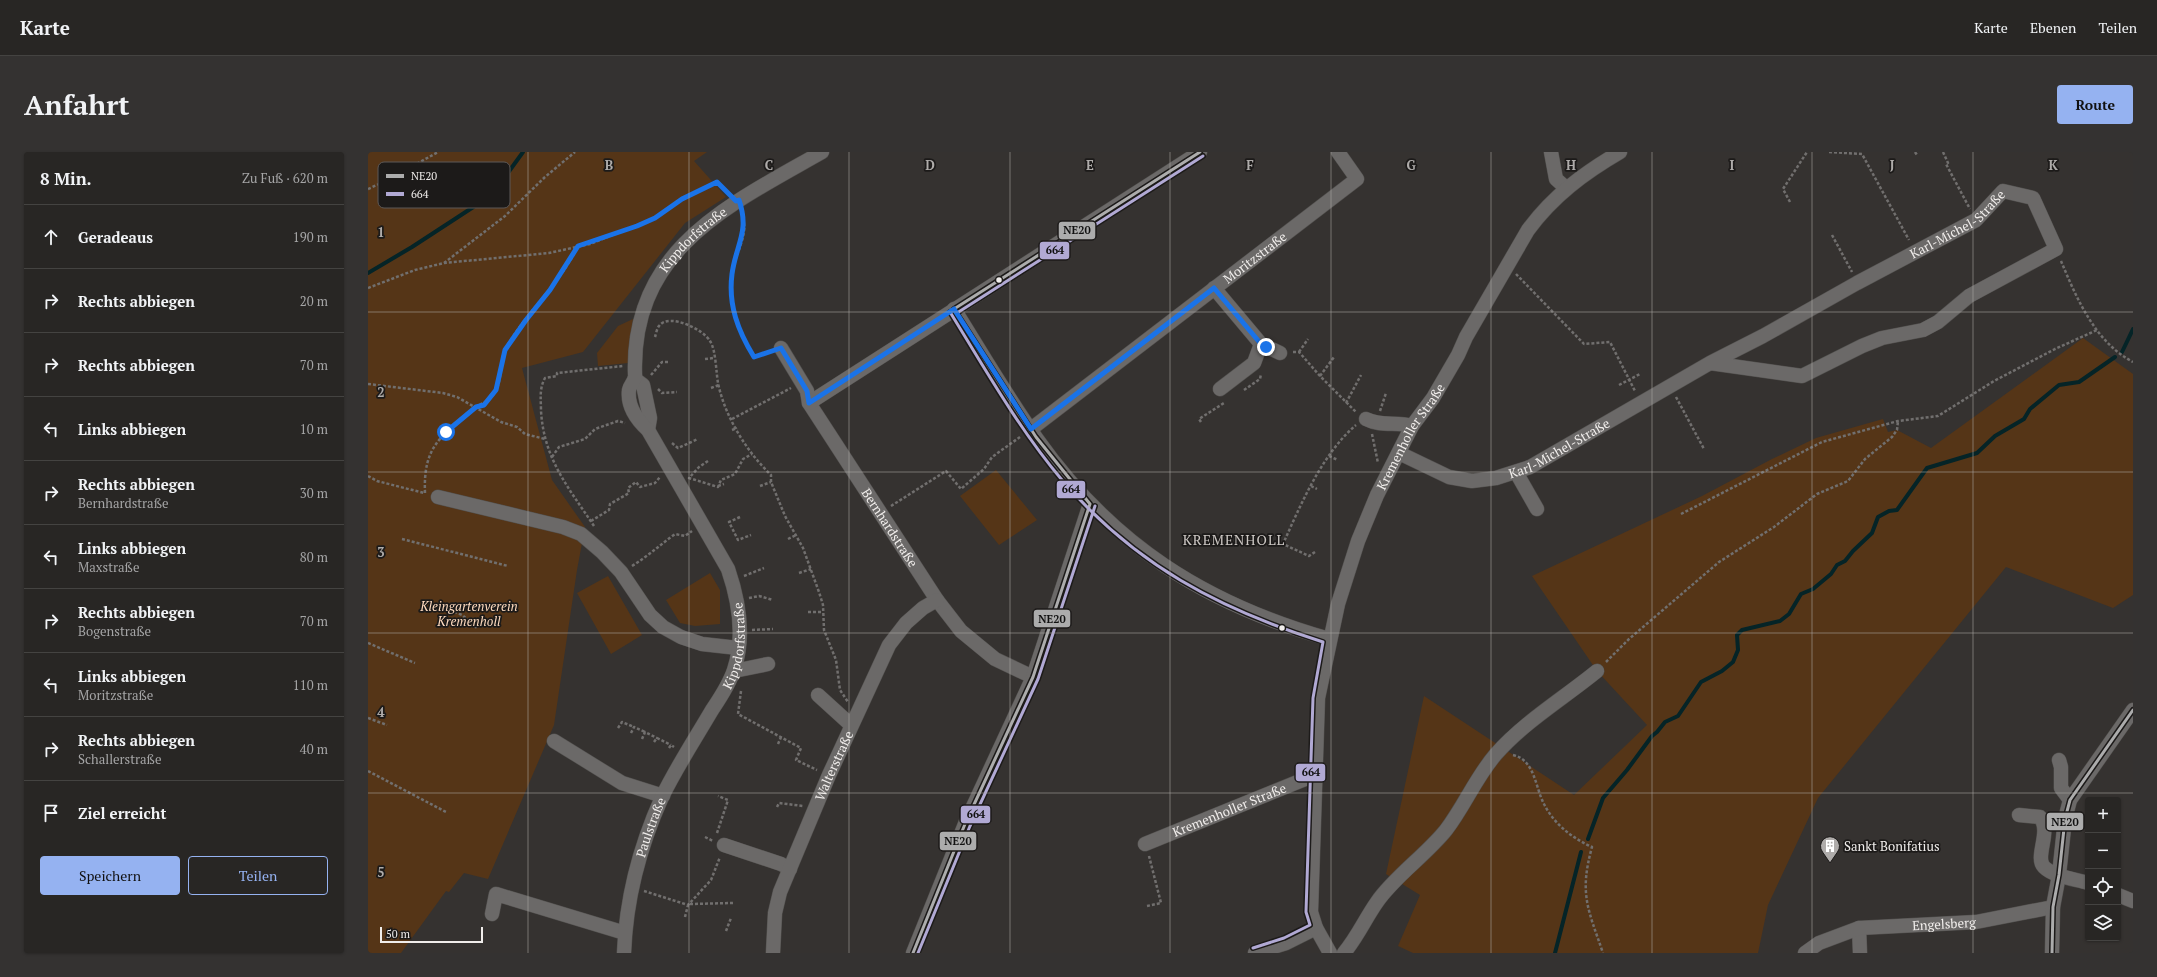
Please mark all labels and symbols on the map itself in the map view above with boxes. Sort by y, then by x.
text: B [605,156,613,174]
text: C [765,156,773,174]
text: D [925,156,935,174]
text: E [1086,156,1094,174]
text: F [1246,156,1254,174]
text: G [1406,156,1416,174]
text: H [1566,156,1576,174]
text: I [1730,156,1735,174]
text: J [1890,156,1895,174]
text: K [2048,156,2058,174]
legend [378,162,510,208]
text: NE20 [411,169,437,183]
street label: Karl-Michel-Straße [1906,186,2009,263]
text: 664 [411,187,429,201]
street label: Kippdorfstraße [655,202,730,276]
line badge: NE20 [1058,221,1096,240]
text: 1 [377,223,385,241]
text: NE20 [1063,223,1091,237]
street label: Moritzstraße [1219,227,1290,287]
line badge: 664 [1039,241,1070,260]
text: 664 [1046,243,1065,257]
unlabelled marker [994,275,1004,285]
route end [1257,338,1275,356]
street label: Kremenholler Straße [1372,380,1449,493]
text: 2 [377,383,385,401]
street label: Karl-Michel-Straße [1506,414,1613,482]
route start [437,423,455,441]
line badge: 664 [1056,480,1086,499]
text: 664 [1062,482,1081,496]
street label: Bernhardstraße [858,485,922,570]
district label: KREMENHOLL [1183,530,1285,549]
text: 3 [377,543,385,561]
park label: Kleingartenverein Kremenholl [419,597,518,630]
street label: Kippdorfstraße [718,601,749,692]
line badge: NE20 [1033,609,1071,628]
text: NE20 [1038,612,1066,626]
unlabelled marker [1277,623,1287,633]
text: 4 [377,703,385,721]
street label: Walterstraße [810,728,857,803]
line badge: 664 [1295,763,1326,782]
text: 664 [1302,765,1321,779]
street label: Kremenholler Straße [1170,779,1289,841]
street label: Paulstraße [631,795,670,859]
line badge: 664 [960,805,991,824]
text: 664 [967,807,986,821]
line badge: NE20 [2046,812,2084,831]
text: NE20 [2051,815,2079,829]
line badge: NE20 [939,831,977,851]
text: NE20 [944,834,972,848]
building icon: Sankt Bonifatius [1819,835,1841,863]
place label: Sankt Bonifatius [1844,837,1940,855]
text: 5 [377,863,385,881]
street label: Engelsberg [1912,913,1976,934]
scale bar [380,925,483,944]

